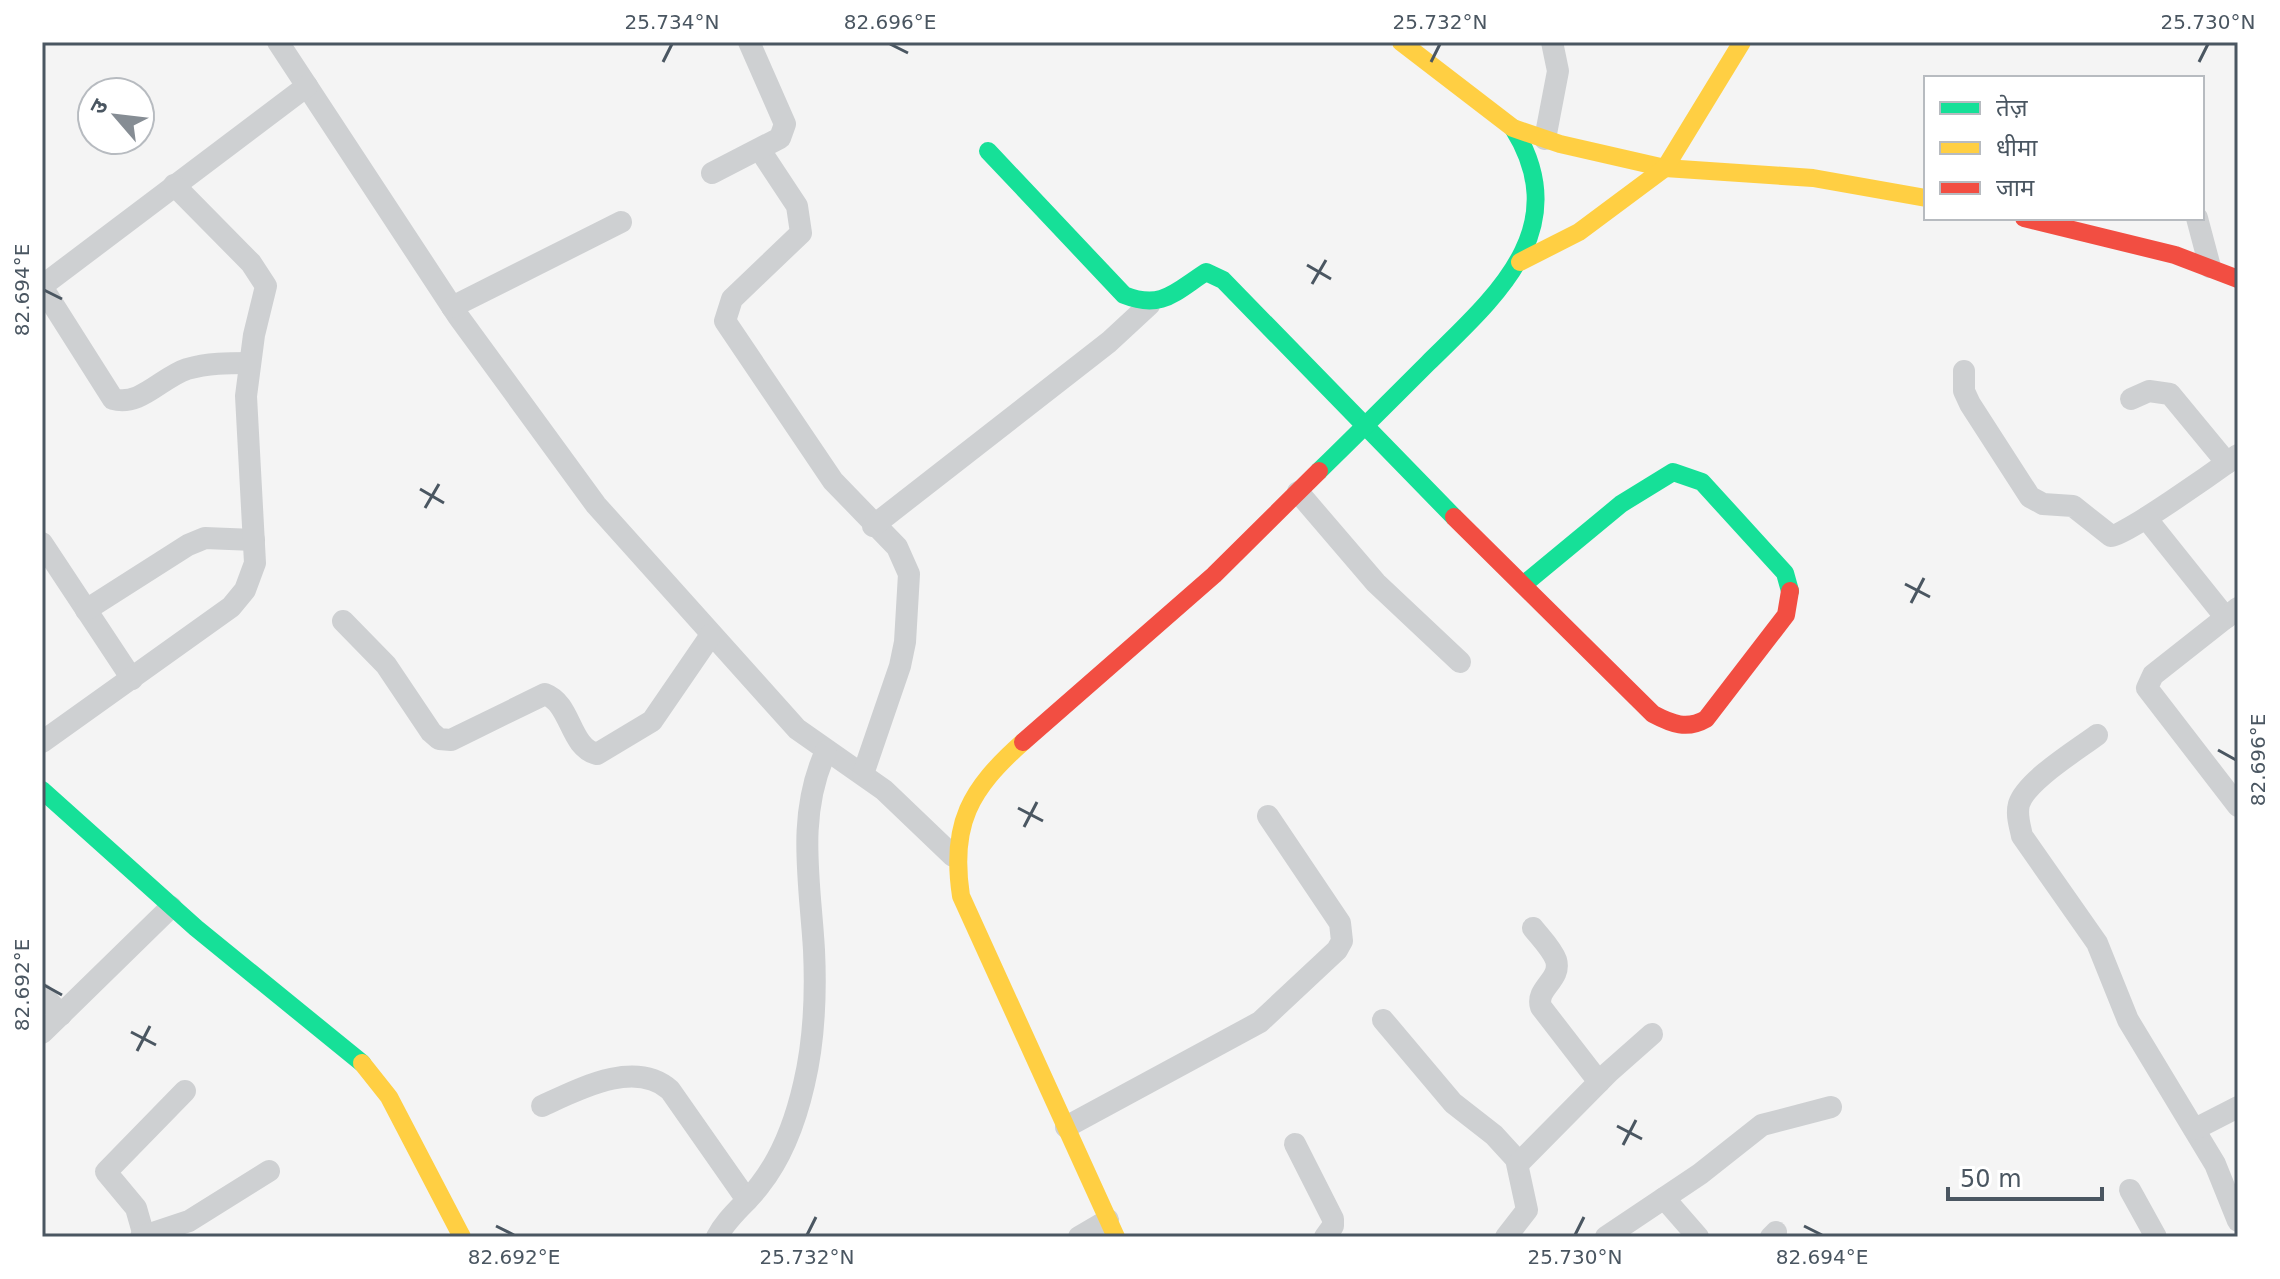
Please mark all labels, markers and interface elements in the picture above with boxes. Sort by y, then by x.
text: 25.734°N [625,10,719,34]
text: 82.696°E [844,10,936,34]
text: 25.732°N [1393,10,1487,34]
text: 25.730°N [2161,10,2255,34]
north arrow [76,76,156,156]
legend [1924,76,2204,220]
text: उ [85,94,113,118]
text: तेज़ [1996,94,2029,122]
text: धीमा [1996,134,2038,162]
text: जाम [1996,174,2035,202]
text: 82.694°E [10,244,34,336]
text: 82.696°E [2246,714,2270,806]
text: 82.692°E [10,939,34,1031]
scale bar [1948,1151,2102,1201]
text: 50 m [1960,1165,2022,1193]
text: 82.692°E [468,1245,560,1269]
text: 25.732°N [760,1245,854,1269]
text: 25.730°N [1528,1245,1622,1269]
text: 82.694°E [1776,1245,1868,1269]

